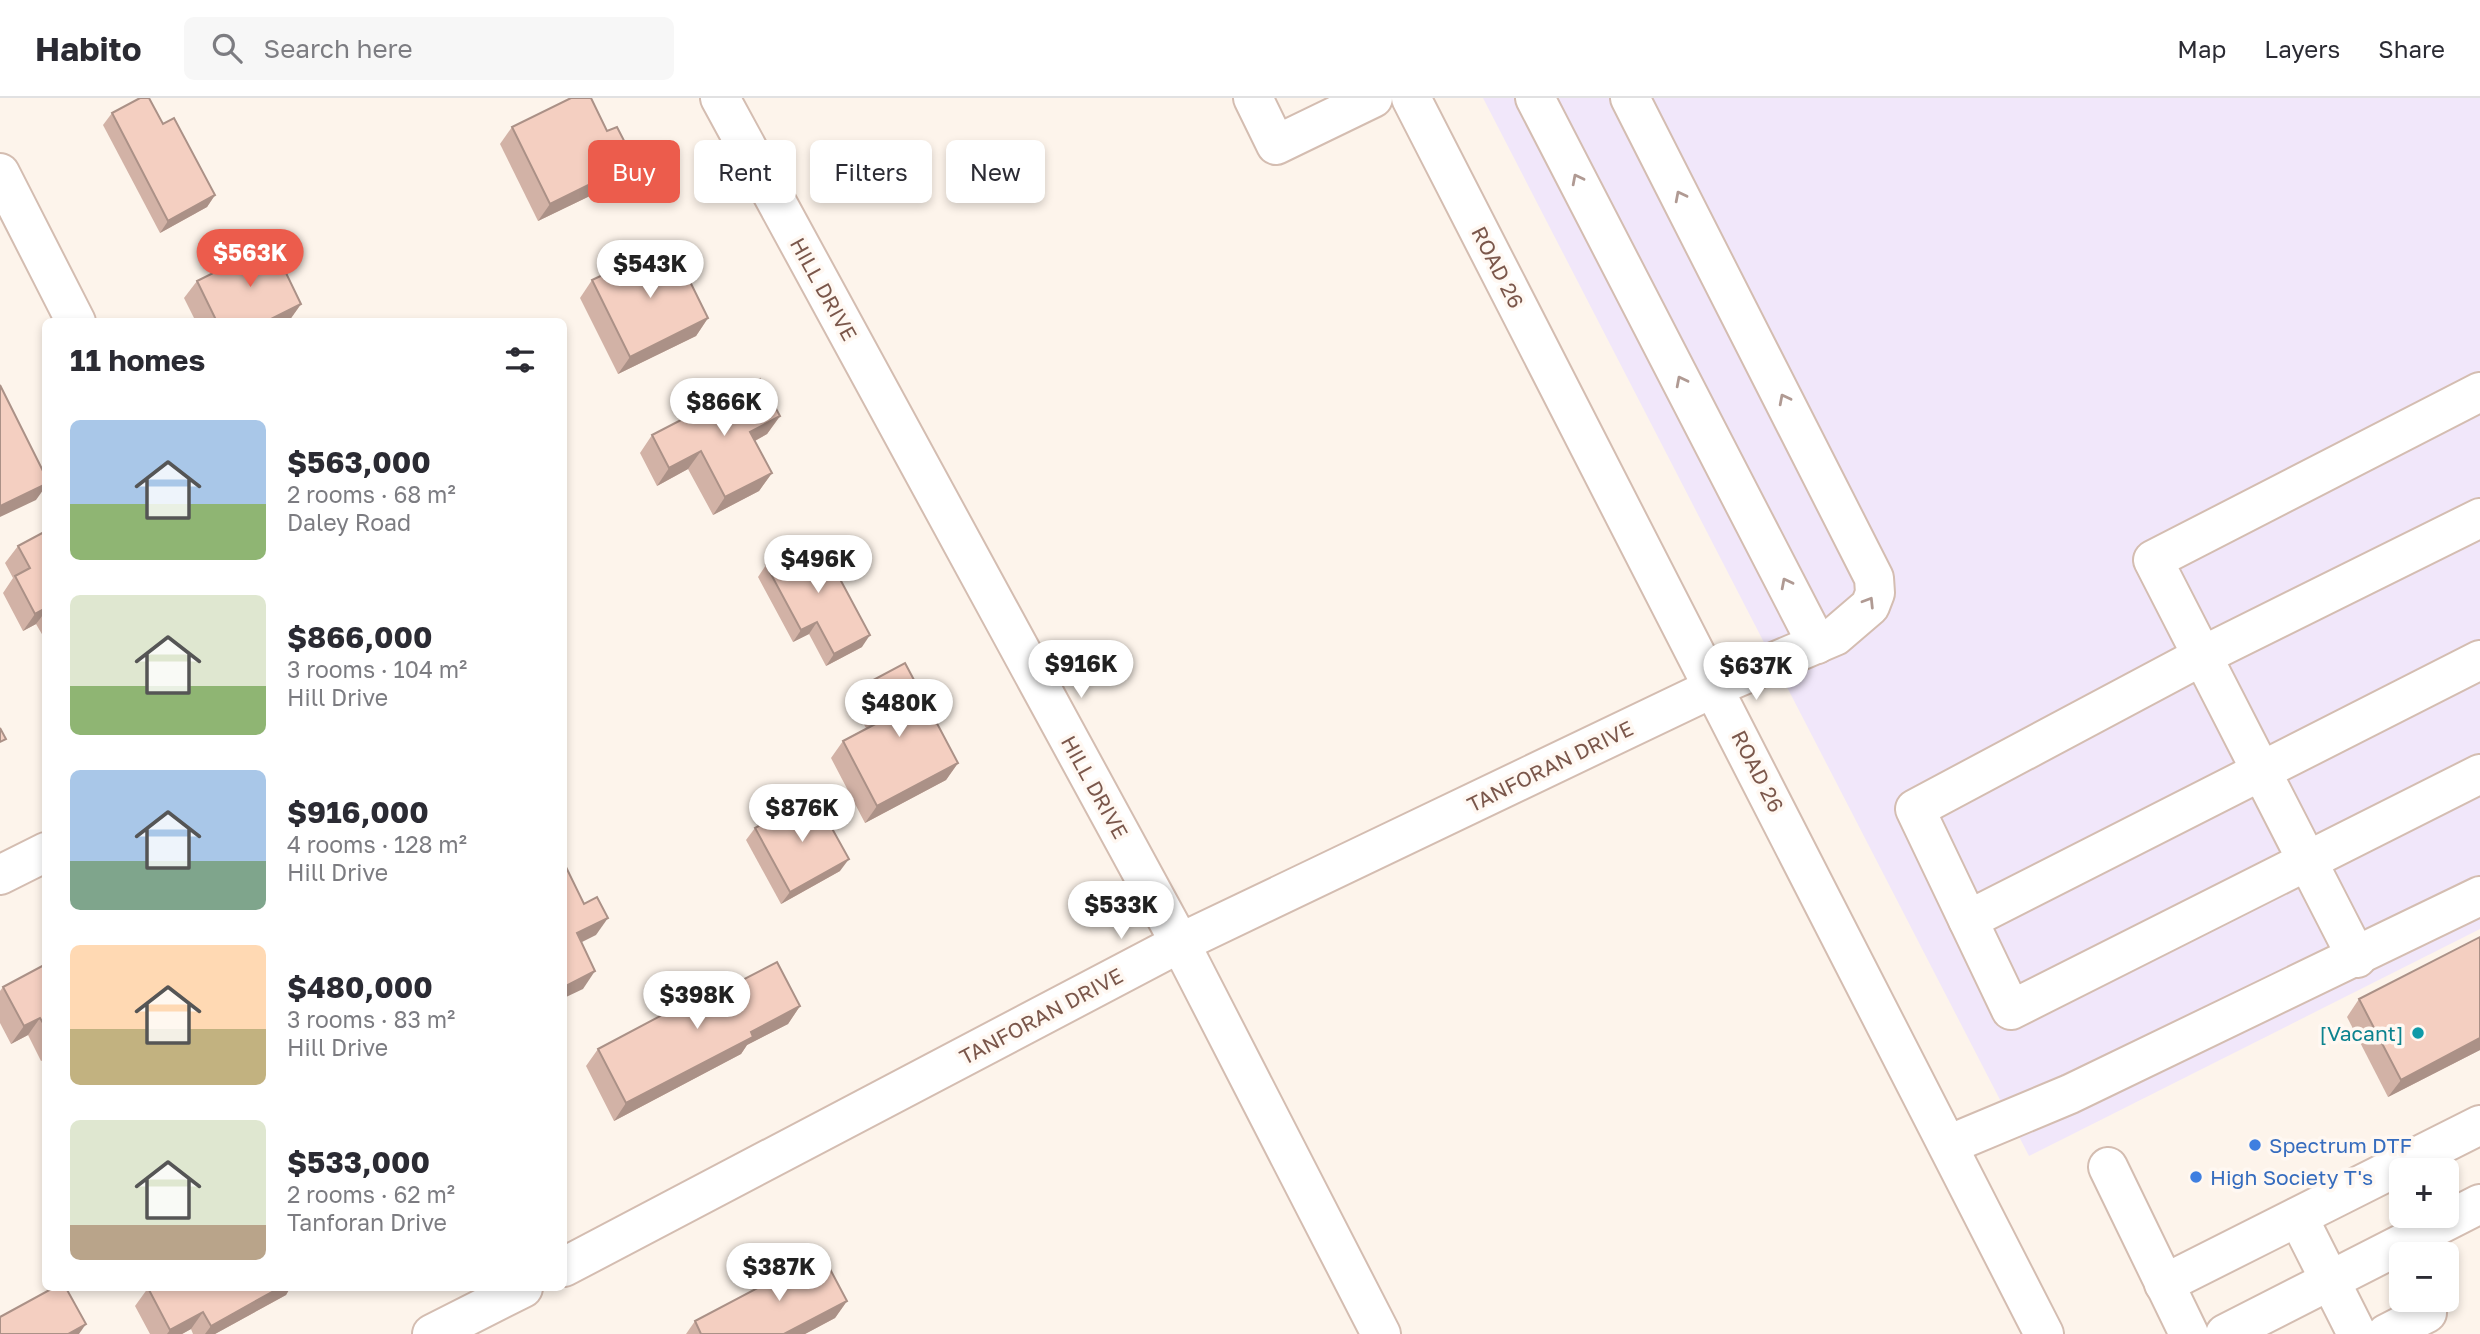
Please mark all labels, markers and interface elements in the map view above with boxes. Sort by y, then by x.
search box [184,17,674,80]
text: Habito [35,29,142,68]
icon: search [208,29,246,67]
text: Search here [264,33,413,64]
text: Map [2177,34,2226,63]
text: Layers [2264,34,2340,63]
text: Share [2378,34,2445,63]
chip: Buy [588,140,680,203]
chip: Rent [694,140,796,203]
chip: Filters [810,140,932,203]
chip: New [946,140,1045,203]
one-way arrow [1572,174,1585,186]
one-way arrow [1675,191,1689,203]
street label: ROAD 26 [1466,222,1530,312]
pin: $563K [201,230,299,289]
street label: HILL DRIVE [785,233,863,345]
text: $563K [213,238,287,266]
pin: $543K [601,240,699,300]
text: $543K [613,249,687,277]
icon: filters [501,341,539,379]
text: 11 homes [70,342,205,378]
one-way arrow [1676,376,1690,388]
pin: $866K [675,378,773,438]
text: $866K [686,387,762,415]
one-way arrow [1778,394,1792,406]
text: $563,000 [287,444,431,480]
icon: home [126,448,210,532]
text: 2 rooms · 68 m² [287,480,456,508]
text: Daley Road [287,508,411,536]
pin: $496K [769,536,867,595]
text: $496K [780,544,856,572]
one-way arrow [1780,578,1794,590]
one-way arrow [1861,597,1874,610]
text: $866,000 [287,619,433,655]
icon: home [126,623,210,707]
pin: $916K [1032,640,1130,700]
pin: $637K [1707,642,1805,702]
text: $916K [1044,649,1118,677]
text: $637K [1719,651,1793,679]
text: 3 rooms · 104 m² [287,655,467,683]
pin: $480K [850,680,948,739]
text: Hill Drive [287,683,388,711]
text: $480K [861,688,937,716]
street label: TANFORAN DRIVE [1463,715,1637,817]
street label: ROAD 26 [1726,726,1790,816]
street label: HILL DRIVE [1056,731,1134,843]
pin: $876K [753,784,851,844]
text: $876K [765,793,839,821]
text: $916,000 [287,794,429,830]
icon: home [126,798,210,882]
text: 4 rooms · 128 m² [287,830,467,858]
text: Hill Drive [287,858,388,886]
pin: $533K [1072,882,1170,941]
text: $533K [1084,890,1158,918]
street label: TANFORAN DRIVE [955,962,1127,1070]
text: $480,000 [287,969,433,1005]
pin: $398K [648,972,746,1031]
icon: home [126,973,210,1057]
text: $398K [659,980,735,1008]
text: 3 rooms · 83 m² [287,1005,455,1033]
place label: [Vacant] [2319,1020,2404,1046]
marker: [Vacant] [2410,1025,2426,1041]
text: Hill Drive [287,1033,388,1061]
place label: Spectrum DTF [2269,1132,2412,1158]
marker: Spectrum DTF [2247,1137,2263,1153]
text: $533,000 [287,1144,430,1180]
icon: home [126,1148,210,1232]
map controls [2389,1158,2459,1312]
button: + [2389,1158,2459,1228]
place label: High Society T's [2210,1164,2373,1190]
marker: High Society T's [2188,1169,2204,1185]
text: 2 rooms · 62 m² [287,1180,455,1208]
text: Tanforan Drive [287,1208,447,1236]
button: − [2389,1242,2459,1312]
pin: $387K [730,1244,828,1303]
text: $387K [742,1252,816,1280]

